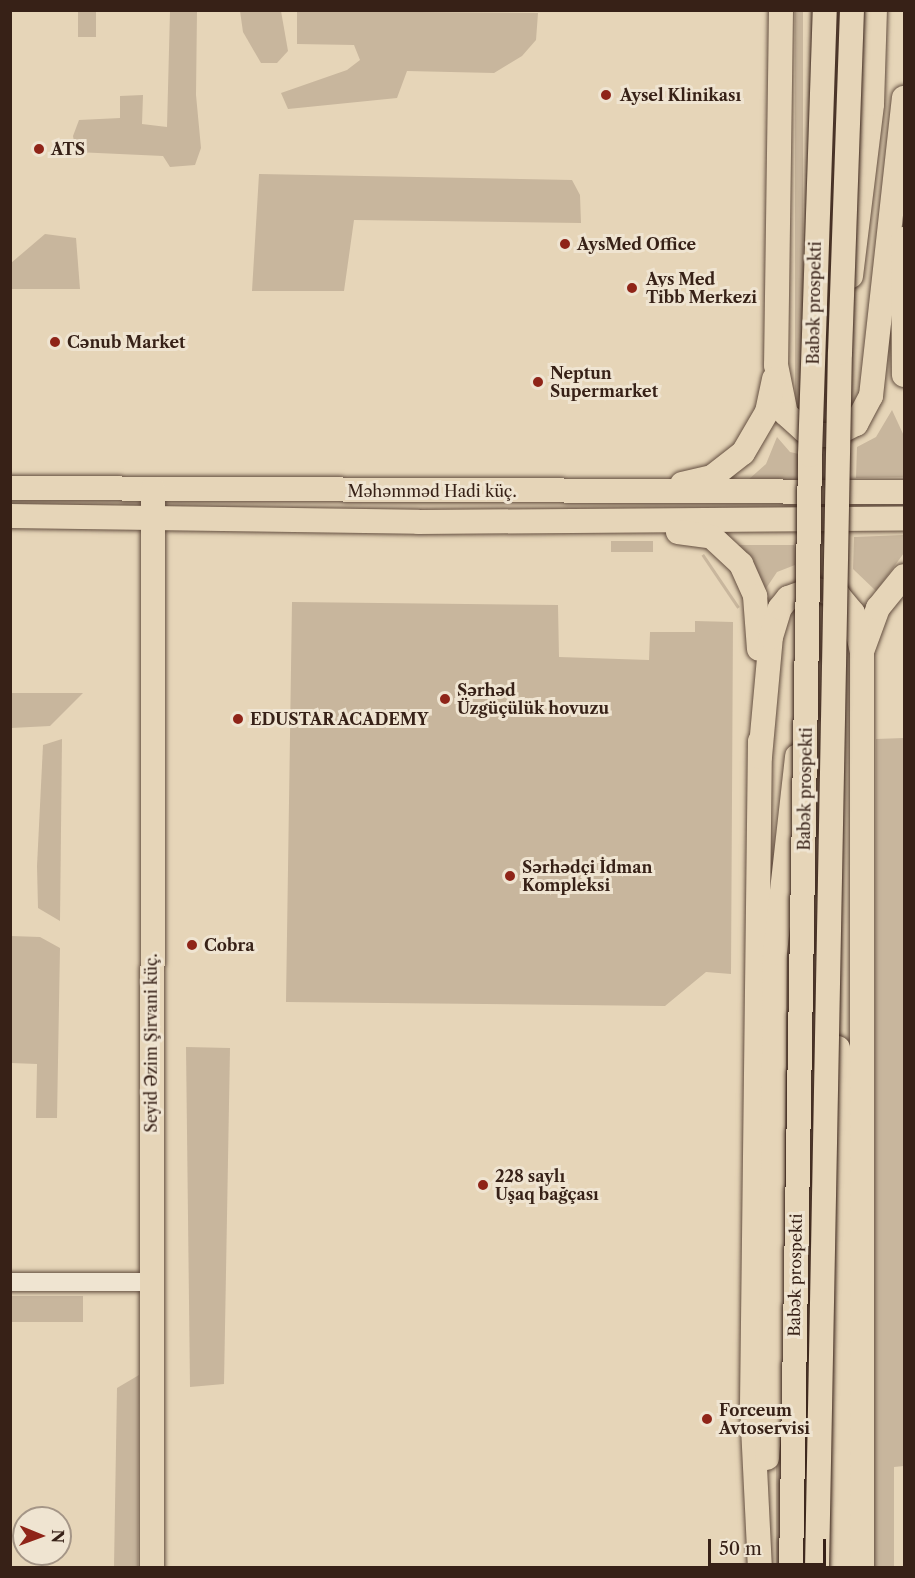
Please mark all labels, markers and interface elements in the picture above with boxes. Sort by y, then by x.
place label: Aysel Klinikası [620,85,741,105]
marker: Aysel Klinikası [597,86,615,104]
place label: ATS [51,139,85,159]
marker: ATS [32,142,46,156]
place label: AysMed Office [577,234,696,254]
marker: AysMed Office [558,237,572,251]
street label: Babək prospekti [803,241,825,365]
place label: Ays Med Tibb Merkezi [646,269,757,307]
marker: Ays Med Tibb Merkezi [623,279,641,297]
place label: Cənub Market [67,332,185,352]
marker: Cənub Market [48,335,62,349]
place label: Neptun Supermarket [550,363,658,401]
marker: Neptun Supermarket [531,375,545,389]
street label: Məhəmməd Hadi küç. [347,481,517,501]
place label: Sərhəd Üzgüçülük hovuzu [457,680,609,718]
marker: Sərhəd Üzgüçülük hovuzu [438,692,452,706]
place label: EDUSTAR ACADEMY [250,709,430,729]
marker: EDUSTAR ACADEMY [231,712,245,726]
street label: Babək prospekti [794,727,816,851]
place label: Sərhədçi İdman Kompleksi [522,857,653,895]
marker: Sərhədçi İdman Kompleksi [503,869,517,883]
place label: Cobra [204,935,254,955]
marker: Cobra [185,938,199,952]
street label: Seyid Əzim Şirvani küç. [141,953,161,1133]
place label: 228 saylı Uşaq bağçası [495,1166,599,1204]
marker: 228 saylı Uşaq bağçası [476,1178,490,1192]
street label: Babək prospekti [784,1213,806,1337]
place label: Forceum Avtoservisi [719,1400,810,1438]
marker: Forceum Avtoservisi [700,1412,714,1426]
north arrow [12,1506,72,1566]
scale bar [711,1527,830,1565]
text: N [48,1529,68,1543]
text: 50 m [719,1538,762,1560]

